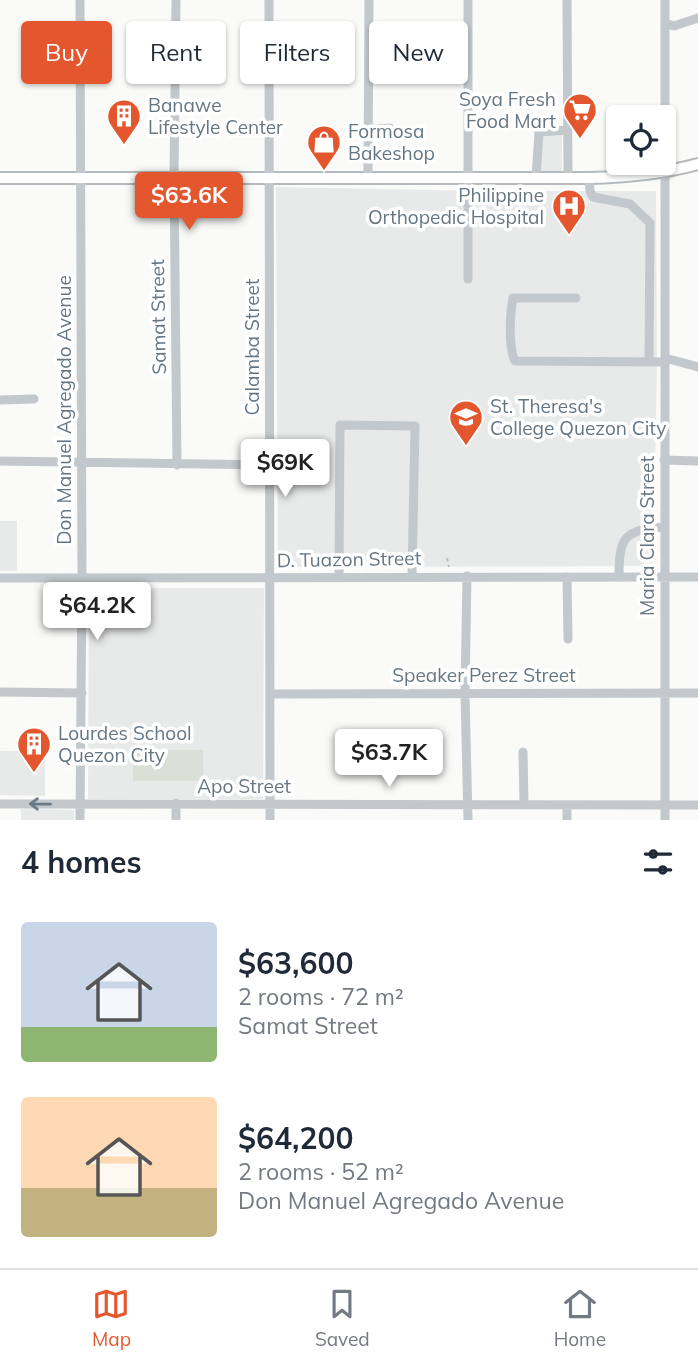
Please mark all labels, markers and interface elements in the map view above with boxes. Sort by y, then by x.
chip: Buy [21,21,112,84]
chip: Rent [126,21,226,84]
chip: Filters [240,21,355,84]
chip: New [369,21,468,84]
place label: Soya Fresh Food Mart [459,87,556,133]
supermarket icon: Soya Fresh Food Mart [561,91,599,140]
place label: Banawe Lifestyle Center [148,93,283,139]
building icon: Banawe Lifestyle Center [105,97,143,146]
map controls [606,105,676,175]
button: locate [606,105,676,175]
place label: Formosa Bakeshop [348,119,435,165]
shop icon: Formosa Bakeshop [305,123,343,172]
pin: $63.6K [132,173,246,232]
text: $63.6K [151,180,227,209]
place label: Philippine Orthopedic Hospital [368,183,544,229]
hospital icon: Philippine Orthopedic Hospital [550,187,588,236]
street label: Samat Street [145,259,171,375]
street label: Don Manuel Agregado Avenue [52,275,76,545]
street label: Calamba Street [240,278,264,416]
place label: St. Theresa's College Quezon City [490,394,666,440]
school or university icon: St. Theresa's College Quezon City [447,398,485,447]
pin: $69K [244,440,326,499]
text: $69K [257,447,313,476]
street label: Maria Clara Street [635,456,659,616]
street label: D. Tuazon Street [277,546,422,572]
pin: $64.2K [40,582,154,642]
text: $64.2K [59,590,135,619]
street label: Speaker Perez Street [392,663,576,687]
place label: Lourdes School Quezon City [58,721,192,767]
building icon: Lourdes School Quezon City [15,725,53,774]
pin: $63.7K [332,730,446,789]
text: $63.7K [351,737,427,766]
street label: Apo Street [197,774,291,798]
one-way arrow [29,797,52,811]
text: 4 homes [21,843,142,881]
icon: filters [639,843,677,881]
text: $63,600 [238,944,353,982]
icon: home [77,950,161,1034]
text: 2 rooms · 72 m² [238,982,404,1011]
text: Samat Street [238,1011,378,1040]
text: $64,200 [238,1119,353,1157]
icon: home [77,1125,161,1209]
text: 2 rooms · 52 m² [238,1157,404,1186]
text: Don Manuel Agregado Avenue [238,1186,564,1215]
tab: Map [92,1285,131,1351]
tab: Saved [315,1285,370,1351]
tab: Home [554,1285,606,1351]

